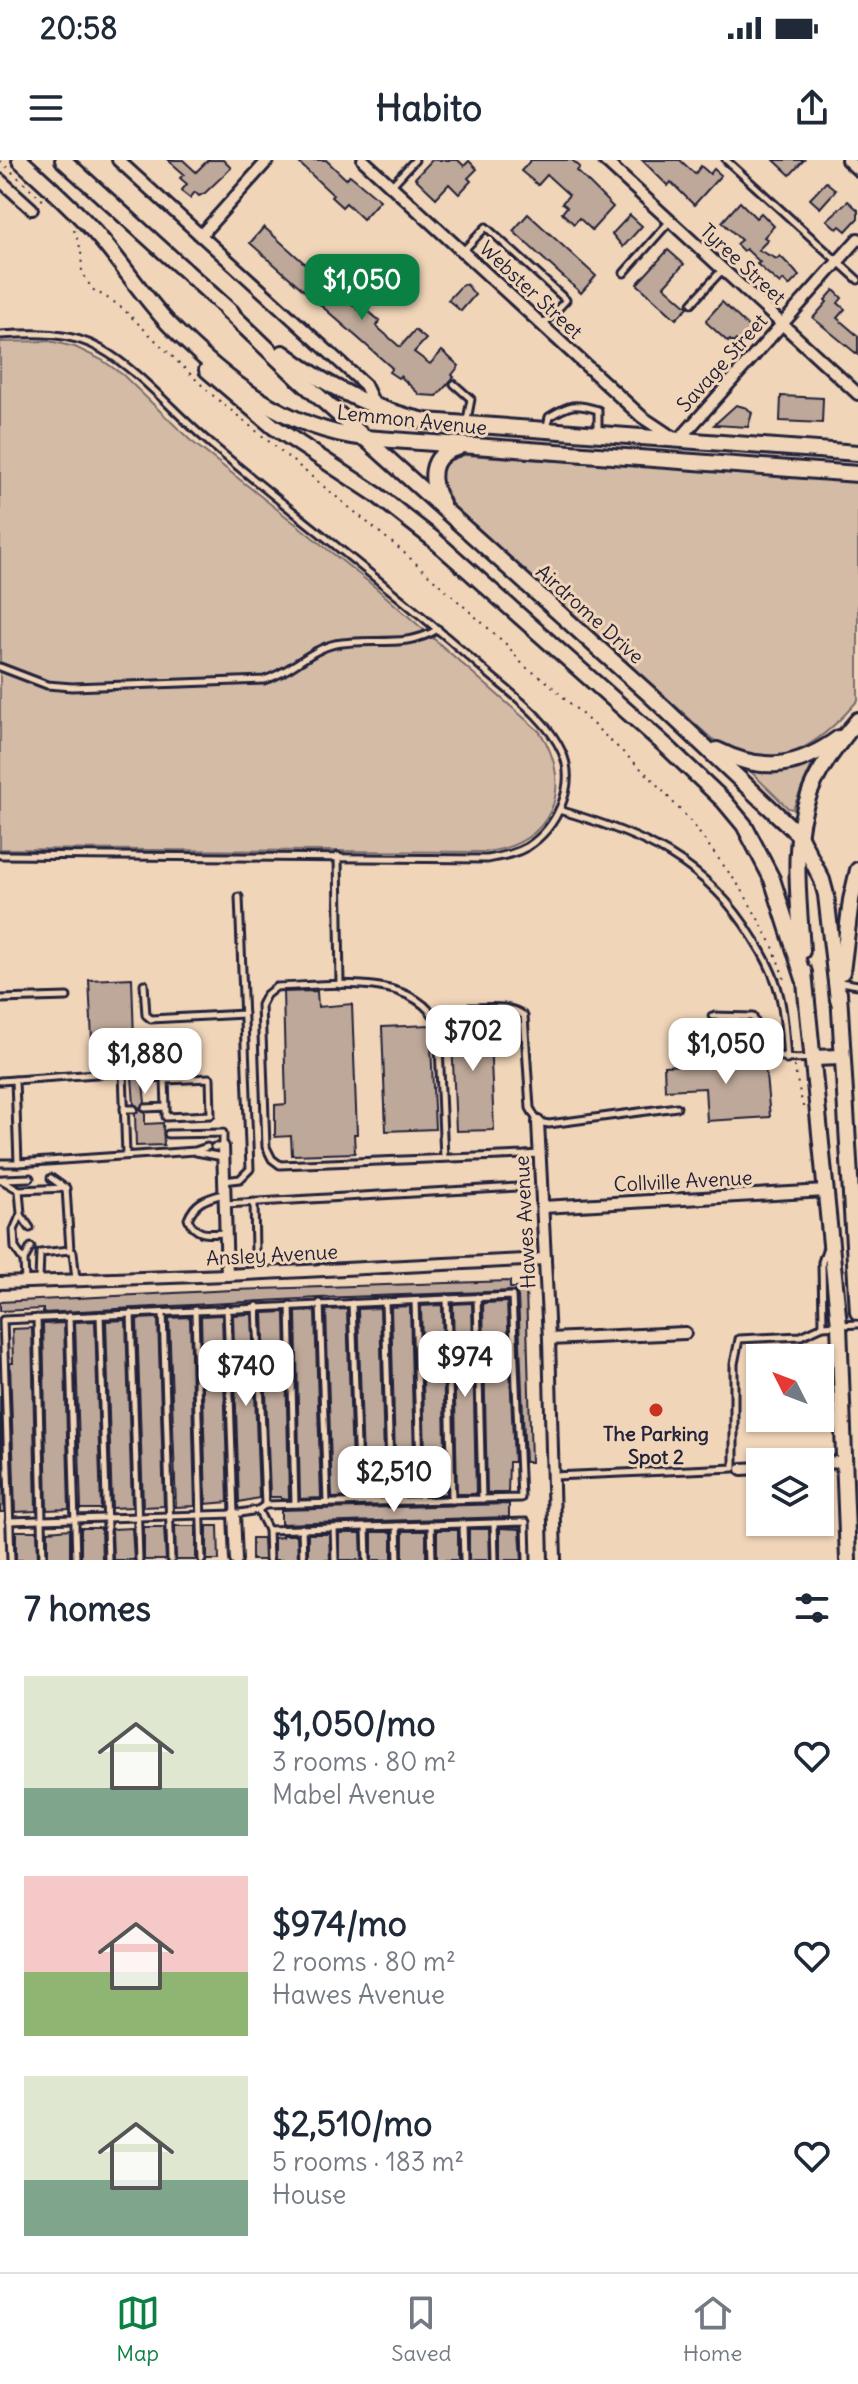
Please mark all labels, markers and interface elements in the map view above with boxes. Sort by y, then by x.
text: 20:58 [40,9,118,47]
icon: menu [24,86,68,130]
text: Habito [376,86,482,131]
icon: share [790,86,834,130]
street label: Tyree Street [695,218,791,310]
street label: Webster Street [475,235,588,344]
pin: $1,050 [297,254,427,322]
text: $1,050 [323,263,401,296]
street label: Savage Street [671,308,772,417]
street label: Lemmon Avenue [336,399,488,440]
street label: Airdrome Drive [531,559,649,669]
pin: $702 [426,1005,520,1073]
text: $702 [444,1014,502,1047]
pin: $1,050 [661,1018,791,1086]
text: $1,050 [687,1027,765,1060]
pin: $1,880 [80,1028,210,1096]
text: $1,880 [107,1037,183,1070]
street label: Hawes Avenue [509,1155,540,1289]
street label: Collville Avenue [613,1164,753,1197]
street label: Ansley Avenue [205,1239,339,1270]
pin: $974 [418,1331,512,1399]
pin: $740 [199,1340,293,1408]
text: $974 [437,1340,493,1373]
north arrow [746,1344,834,1432]
map controls [746,1344,834,1536]
text: $740 [217,1349,275,1382]
marker: The Parking Spot 2 [647,1401,665,1419]
place label: The Parking Spot 2 [603,1421,709,1469]
pin: $2,510 [329,1446,459,1514]
button: layers [746,1448,834,1536]
text: $2,510 [356,1455,432,1488]
icon: filters [790,1586,834,1630]
text: 7 homes [24,1587,151,1630]
text: $1,050/mo [272,1702,436,1745]
icon: home [88,1708,184,1804]
icon: heart [790,1734,834,1778]
text: 3 rooms · 80 m² [272,1745,456,1778]
text: Mabel Avenue [272,1778,435,1811]
text: $974/mo [272,1902,407,1945]
icon: home [88,1908,184,2004]
icon: heart [790,1934,834,1978]
text: 2 rooms · 80 m² [272,1945,456,1978]
text: Hawes Avenue [272,1978,445,2011]
text: $2,510/mo [272,2102,432,2145]
icon: home [88,2108,184,2204]
icon: heart [790,2134,834,2178]
text: 5 rooms · 183 m² [272,2145,464,2178]
text: House [272,2178,346,2211]
tab: Map [116,2291,160,2367]
tab: Saved [391,2291,451,2367]
tab: Home [683,2291,742,2367]

